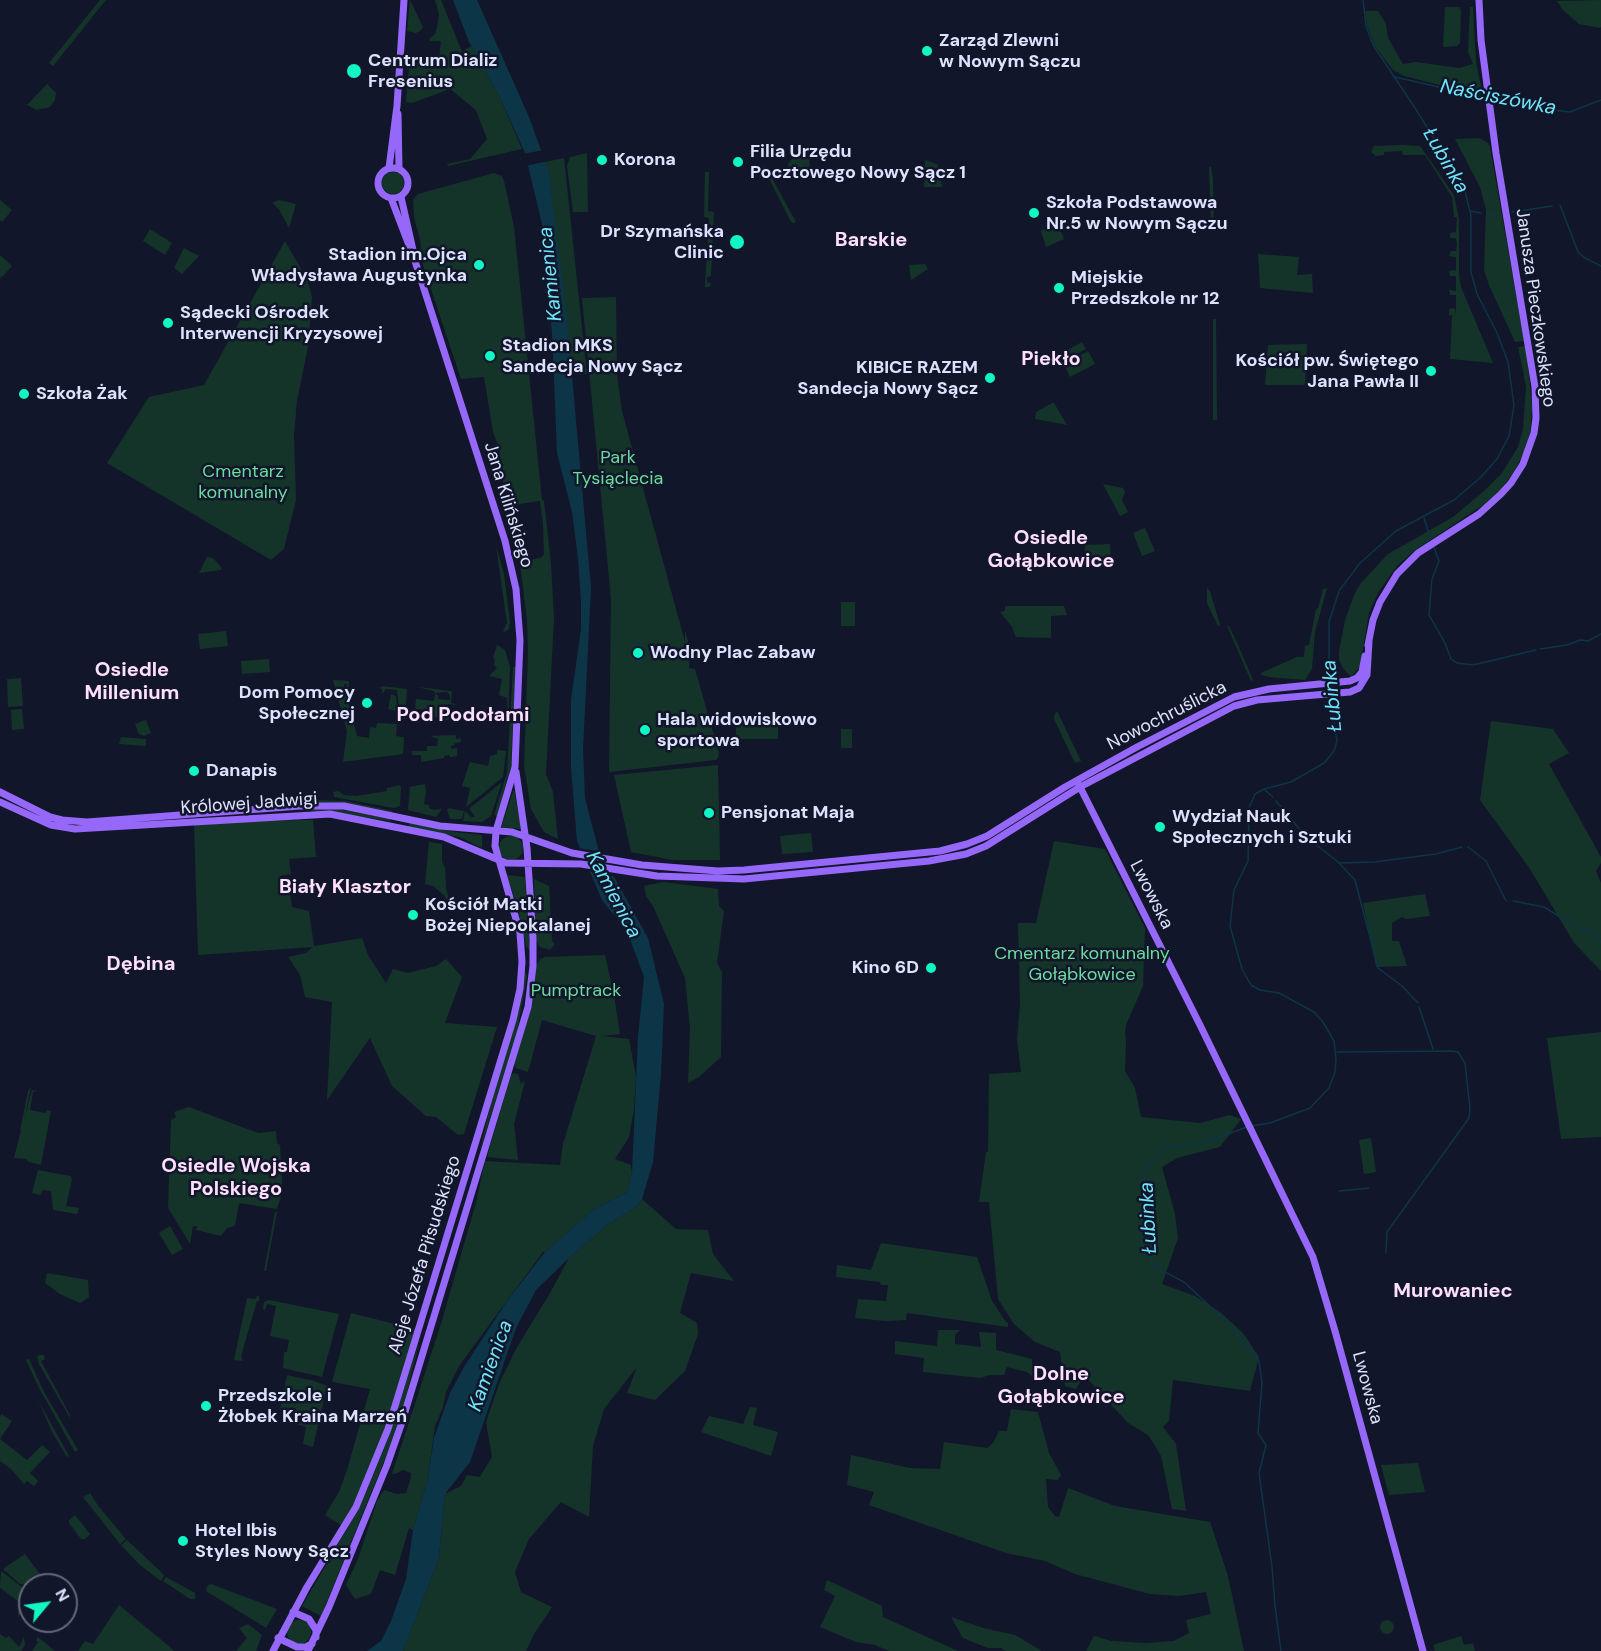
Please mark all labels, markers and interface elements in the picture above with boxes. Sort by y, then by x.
place label: Zarząd Zlewni w Nowym Sączu [939,30,1081,72]
marker: Zarząd Zlewni w Nowym Sączu [920,44,934,58]
place label: Centrum Dializ Fresenius [368,50,497,92]
marker: Centrum Dializ Fresenius [345,62,363,80]
water label: Naściszówka [1438,75,1558,121]
water label: Łubinka [1417,124,1473,198]
place label: Filia Urzędu Pocztowego Nowy Sącz 1 [750,141,966,184]
place label: Korona [614,149,676,171]
marker: Korona [595,153,609,167]
marker: Filia Urzędu Pocztowego Nowy Sącz 1 [731,155,745,169]
place label: Szkoła Podstawowa Nr.5 w Nowym Sączu [1046,192,1228,234]
marker: Szkoła Podstawowa Nr.5 w Nowym Sączu [1027,206,1041,220]
street label: Janusza Pieczkowskiego [1510,207,1560,409]
place label: Dr Szymańska Clinic [600,221,724,264]
water label: Kamienica [534,225,568,323]
district label: Barskie [835,229,907,253]
marker: Dr Szymańska Clinic [728,233,746,251]
place label: Stadion im.Ojca Władysława Augustynka [251,244,467,286]
marker: Stadion im.Ojca Władysława Augustynka [472,258,486,272]
place label: Miejskie Przedszkole nr 12 [1071,267,1219,310]
marker: Miejskie Przedszkole nr 12 [1052,281,1066,295]
place label: Sądecki Ośrodek Interwencji Kryzysowej [180,302,383,344]
marker: Sądecki Ośrodek Interwencji Kryzysowej [161,316,175,330]
place label: Stadion MKS Sandecja Nowy Sącz [502,335,683,378]
district label: Piekło [1021,348,1081,372]
marker: Stadion MKS Sandecja Nowy Sącz [483,349,497,363]
place label: Kościół pw. Świętego Jana Pawła II [1236,350,1419,392]
place label: KIBICE RAZEM Sandecja Nowy Sącz [797,357,978,400]
marker: Kościół pw. Świętego Jana Pawła II [1424,364,1438,378]
marker: KIBICE RAZEM Sandecja Nowy Sącz [983,371,997,385]
place label: Szkoła Żak [36,383,128,405]
marker: Szkoła Żak [17,387,31,401]
street label: Jana Kilińskiego [479,440,537,570]
park label: Park Tysiąclecia [573,447,663,490]
park label: Cmentarz komunalny [198,461,288,504]
district label: Osiedle Gołąbkowice [987,527,1115,574]
place label: Wodny Plac Zabaw [650,642,816,664]
marker: Wodny Plac Zabaw [631,646,645,660]
district label: Osiedle Millenium [85,659,179,706]
water label: Łubinka [1318,659,1348,733]
street label: Nowochruślicka [1104,677,1230,755]
place label: Dom Pomocy Społecznej [239,682,355,724]
marker: Dom Pomocy Społecznej [360,696,374,710]
district label: Pod Podołami [397,704,529,728]
place label: Hala widowiskowo sportowa [657,709,817,752]
marker: Hala widowiskowo sportowa [638,723,652,737]
place label: Danapis [206,760,277,782]
marker: Danapis [187,764,201,778]
street label: Królowej Jadwigi [180,788,318,820]
place label: Pensjonat Maja [721,802,855,824]
marker: Pensjonat Maja [702,806,716,820]
place label: Wydział Nauk Społecznych i Sztuki [1172,806,1352,848]
marker: Wydział Nauk Społecznych i Sztuki [1153,820,1167,834]
water label: Kamienica [580,847,646,943]
street label: Lwowska [1125,857,1177,933]
district label: Biały Klasztor [279,876,411,900]
place label: Kościół Matki Bożej Niepokalanej [425,894,591,936]
marker: Kościół Matki Bożej Niepokalanej [406,908,420,922]
park label: Cmentarz komunalny Gołąbkowice [994,943,1170,986]
district label: Dębina [107,953,175,977]
place label: Kino 6D [852,957,919,979]
marker: Kino 6D [924,961,938,975]
park label: Pumptrack [531,980,621,1002]
street label: Aleje Józefa Piłsudskiego [384,1153,466,1357]
district label: Osiedle Wojska Polskiego [161,1155,311,1202]
water label: Łubinka [1135,1181,1163,1255]
district label: Murowaniec [1393,1280,1513,1304]
water label: Kamienica [463,1317,519,1415]
street label: Lwowska [1347,1349,1387,1427]
district label: Dolne Gołąbkowice [997,1363,1125,1410]
place label: Przedszkole i Żłobek Kraina Marzeń [218,1385,407,1428]
marker: Przedszkole i Żłobek Kraina Marzeń [199,1399,213,1413]
place label: Hotel Ibis Styles Nowy Sącz [195,1520,349,1562]
marker: Hotel Ibis Styles Nowy Sącz [176,1534,190,1548]
north arrow [18,1573,78,1633]
text: N [50,1585,74,1605]

